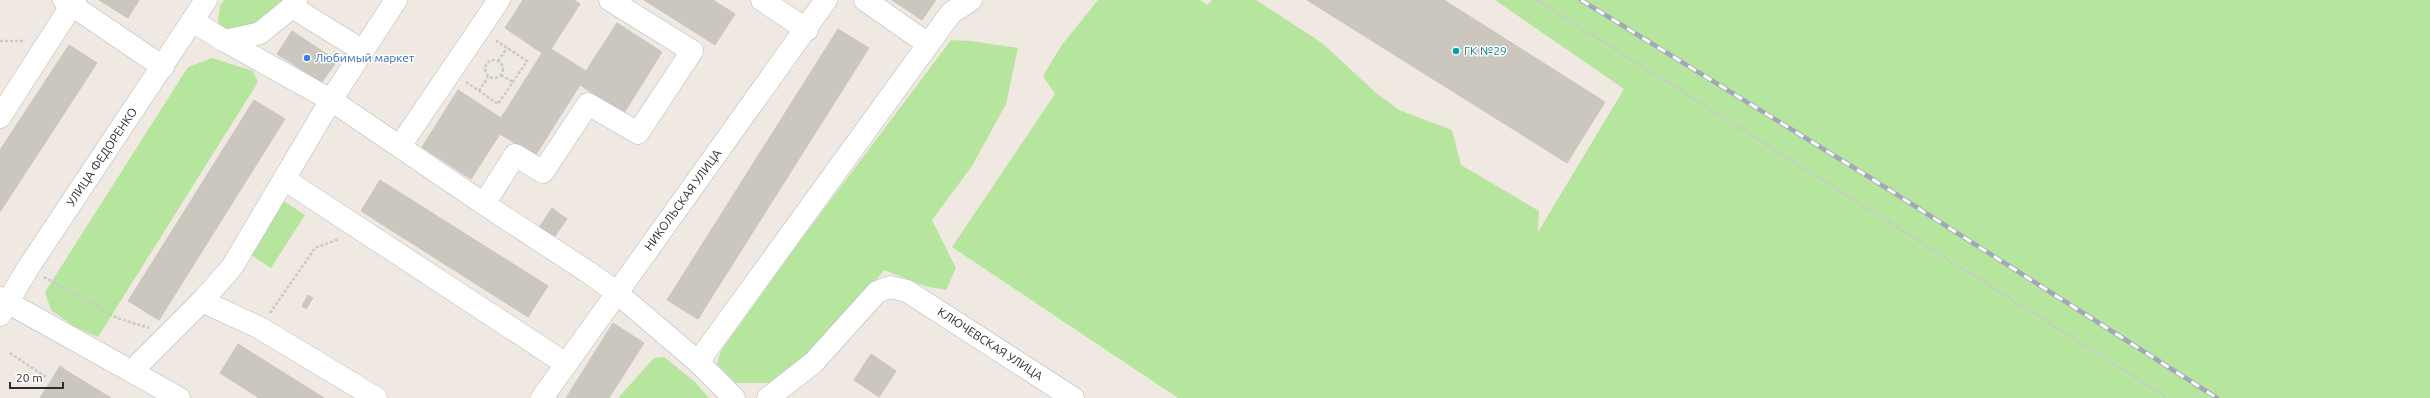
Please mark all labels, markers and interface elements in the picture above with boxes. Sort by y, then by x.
place label: ГК №29 [1464,44,1507,57]
marker: ГК №29 [1451,46,1461,56]
place label: Любимый маркет [315,51,415,64]
marker: Любимый маркет [302,53,312,63]
street label: УЛИЦА ФЕДОРЕНКО [64,105,139,208]
street label: НИКОЛЬСКАЯ УЛИЦА [642,147,724,253]
street label: КЛЮЧЕВСКАЯ УЛИЦА [935,305,1045,383]
scale bar [10,364,63,390]
text: 20 m [16,371,43,384]

